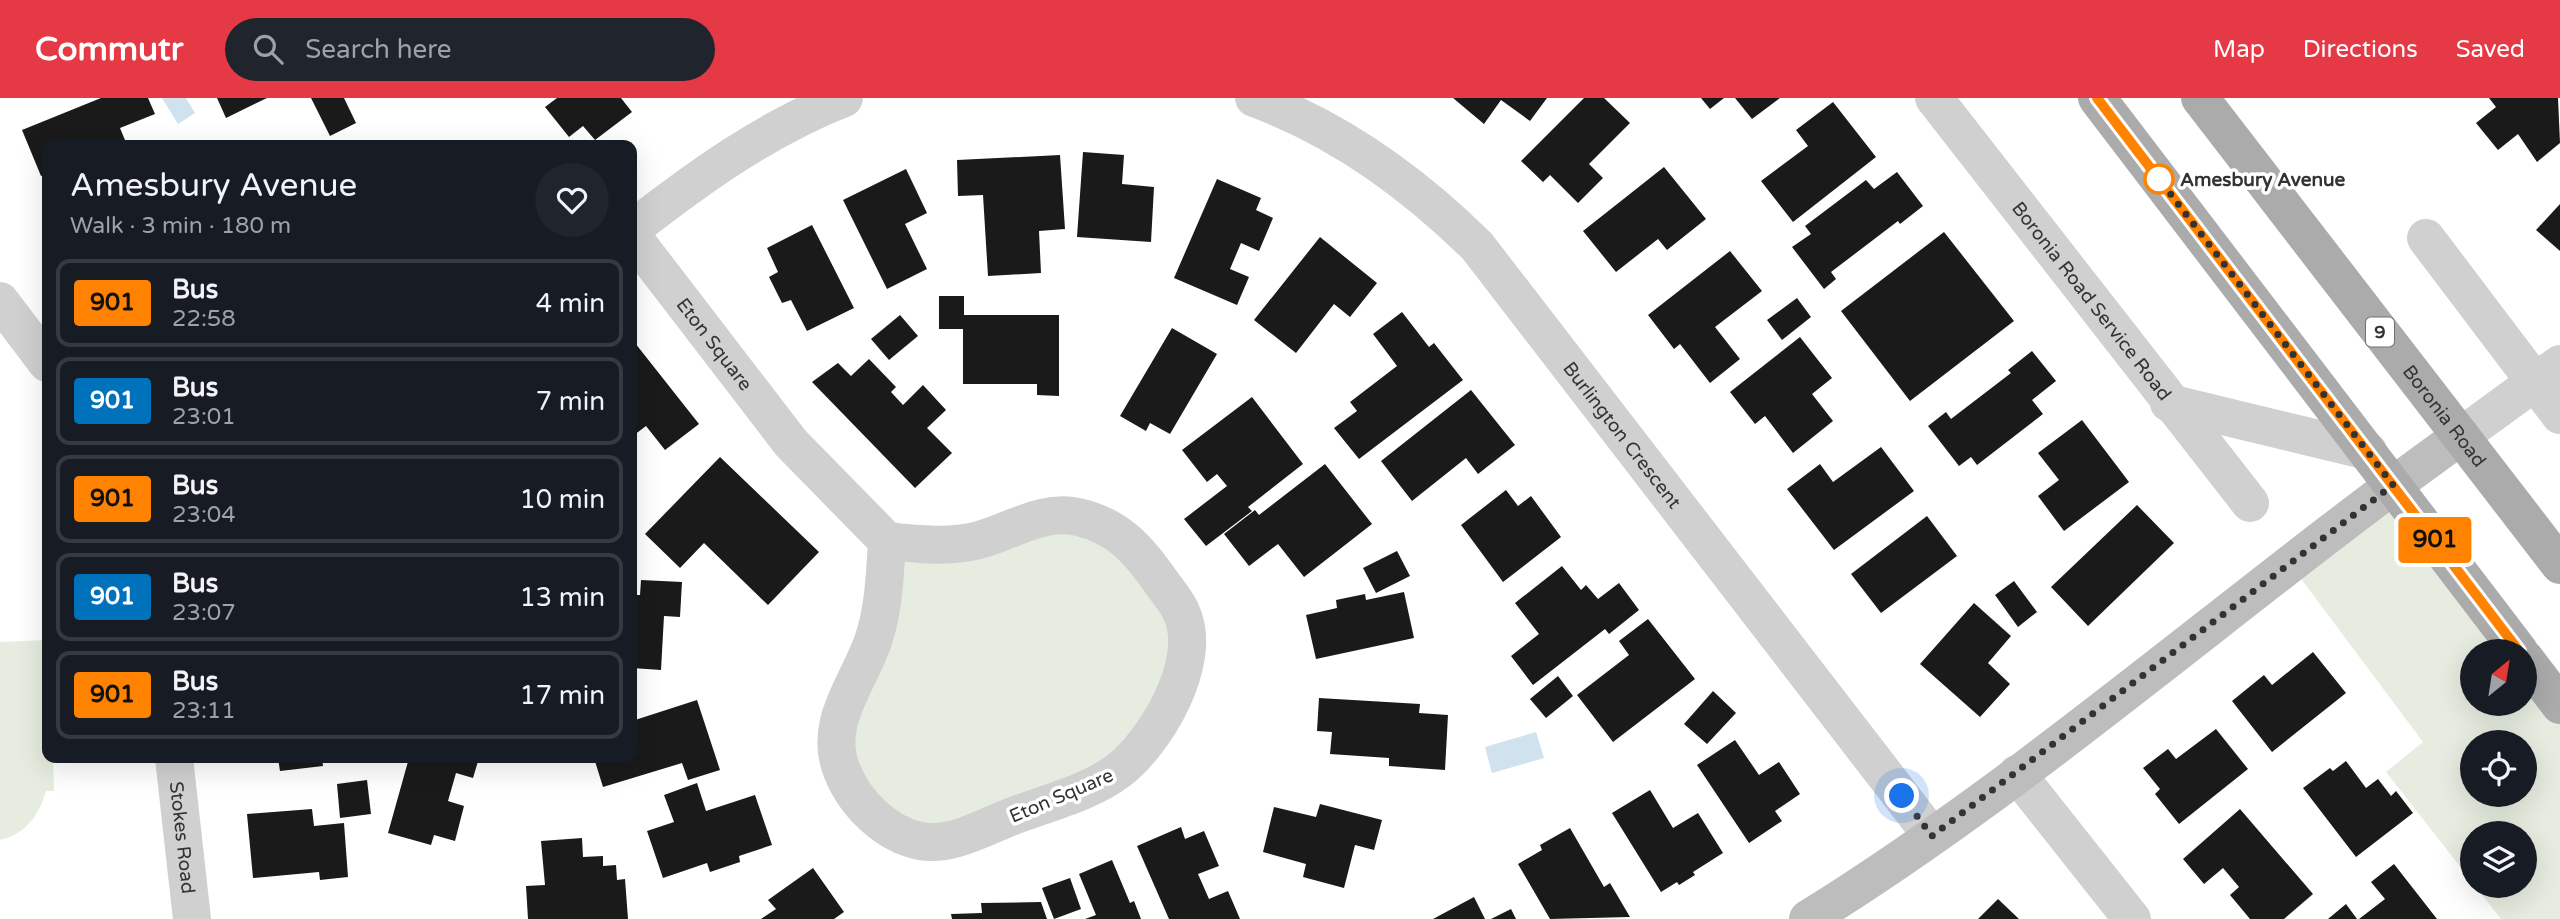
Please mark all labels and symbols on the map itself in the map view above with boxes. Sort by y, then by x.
marker: Amesbury Avenue [2144,164,2174,194]
place label: Amesbury Avenue [2180,169,2346,192]
street label: Boronia Road Service Road [2007,197,2176,405]
street label: Eton Square [672,294,757,395]
road number: 9 [2366,318,2394,346]
street label: Burlington Crescent [1558,358,1685,513]
street label: Boronia Road [2398,361,2490,472]
line badge: 901 [2395,517,2475,563]
north arrow [2460,639,2538,716]
street label: Eton Square [1006,764,1117,828]
your location [1884,778,1919,813]
street label: Stokes Road [165,780,199,895]

